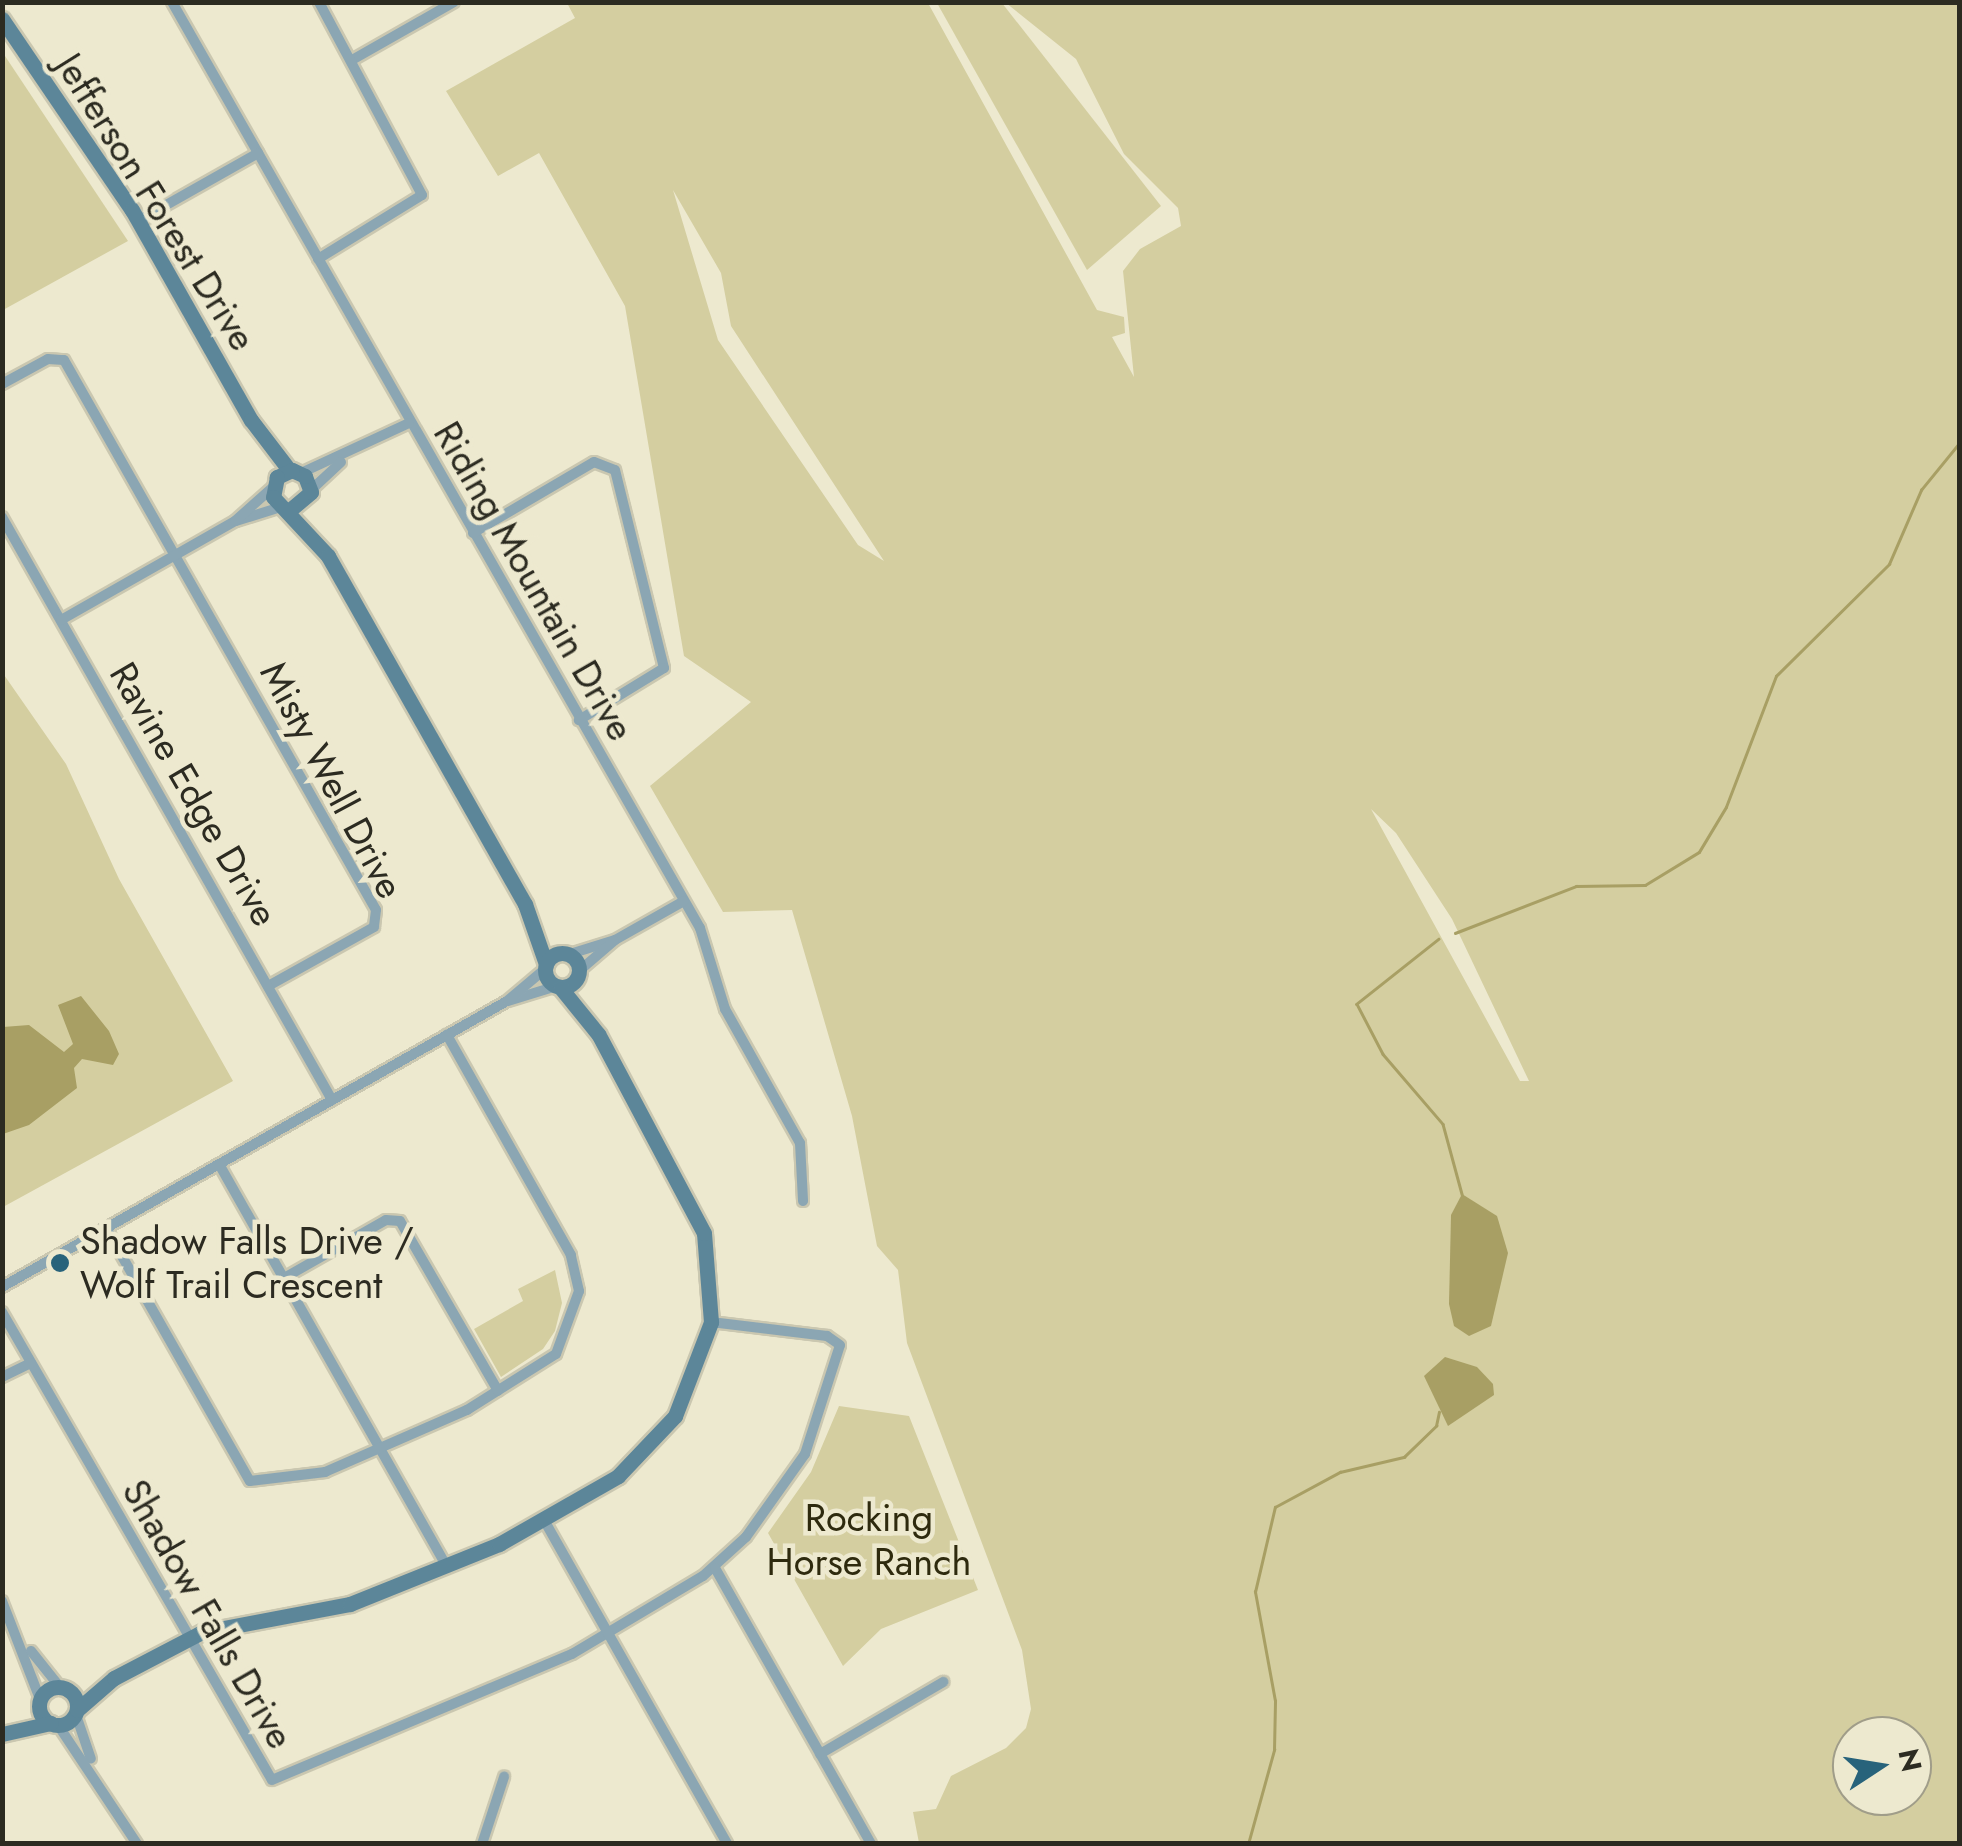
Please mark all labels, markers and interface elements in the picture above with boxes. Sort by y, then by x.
street label: Jefferson Forest Drive [46,45,266,359]
street label: Riding Mountain Drive [424,414,644,748]
street label: Ravine Edge Drive [100,654,288,934]
street label: Misty Well Drive [251,654,413,906]
place label: Shadow Falls Drive / Wolf Trail Crescent [80,1218,414,1308]
marker: Shadow Falls Drive / Wolf Trail Crescent [49,1252,71,1274]
street label: Shadow Falls Drive [113,1471,303,1757]
park label: Rocking Horse Ranch [767,1495,971,1585]
north arrow [1832,1716,1932,1816]
text: N [1888,1745,1932,1775]

